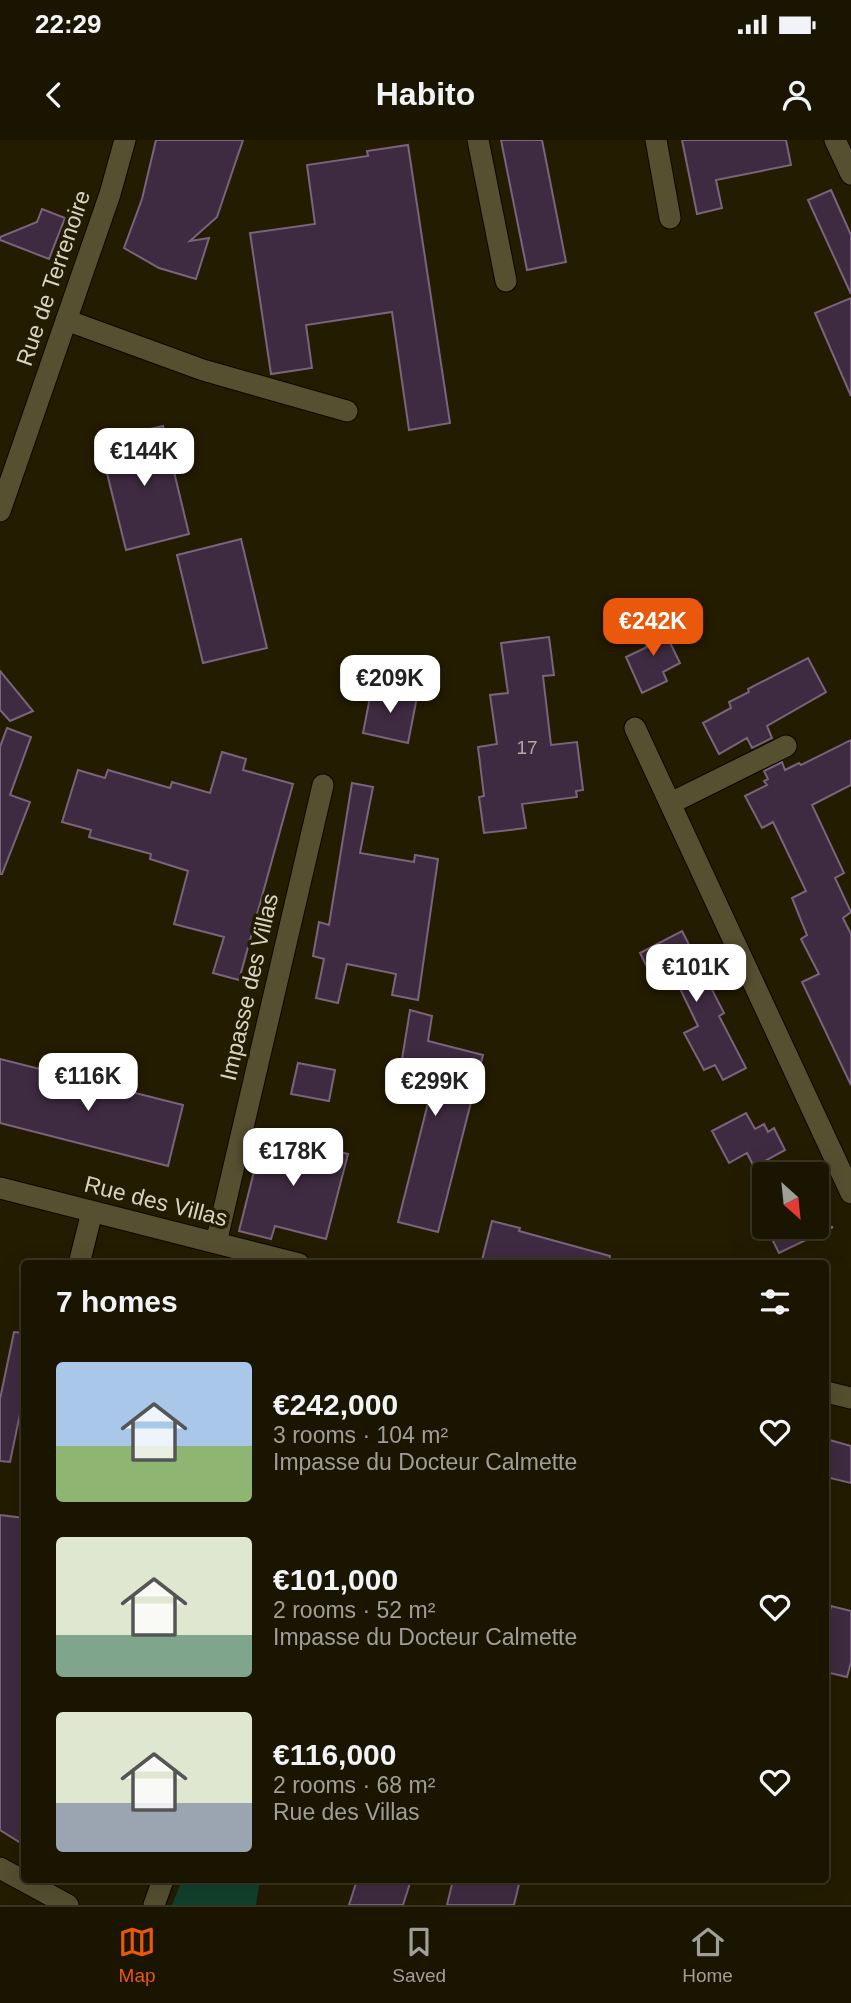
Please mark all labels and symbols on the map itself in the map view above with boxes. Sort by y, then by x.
street label: Rue de Terrenoire [11,187,95,369]
pin: €144K [95,428,193,488]
pin: €242K [604,598,702,658]
pin: €209K [341,656,439,715]
house number: 17 [516,737,538,758]
street label: Impasse des Villas [215,891,283,1083]
pin: €101K [647,944,745,1004]
pin: €116K [39,1054,137,1113]
pin: €299K [386,1058,484,1118]
pin: €178K [244,1128,342,1188]
north arrow [752,1162,830,1239]
street label: Rue des Villas [82,1171,230,1231]

